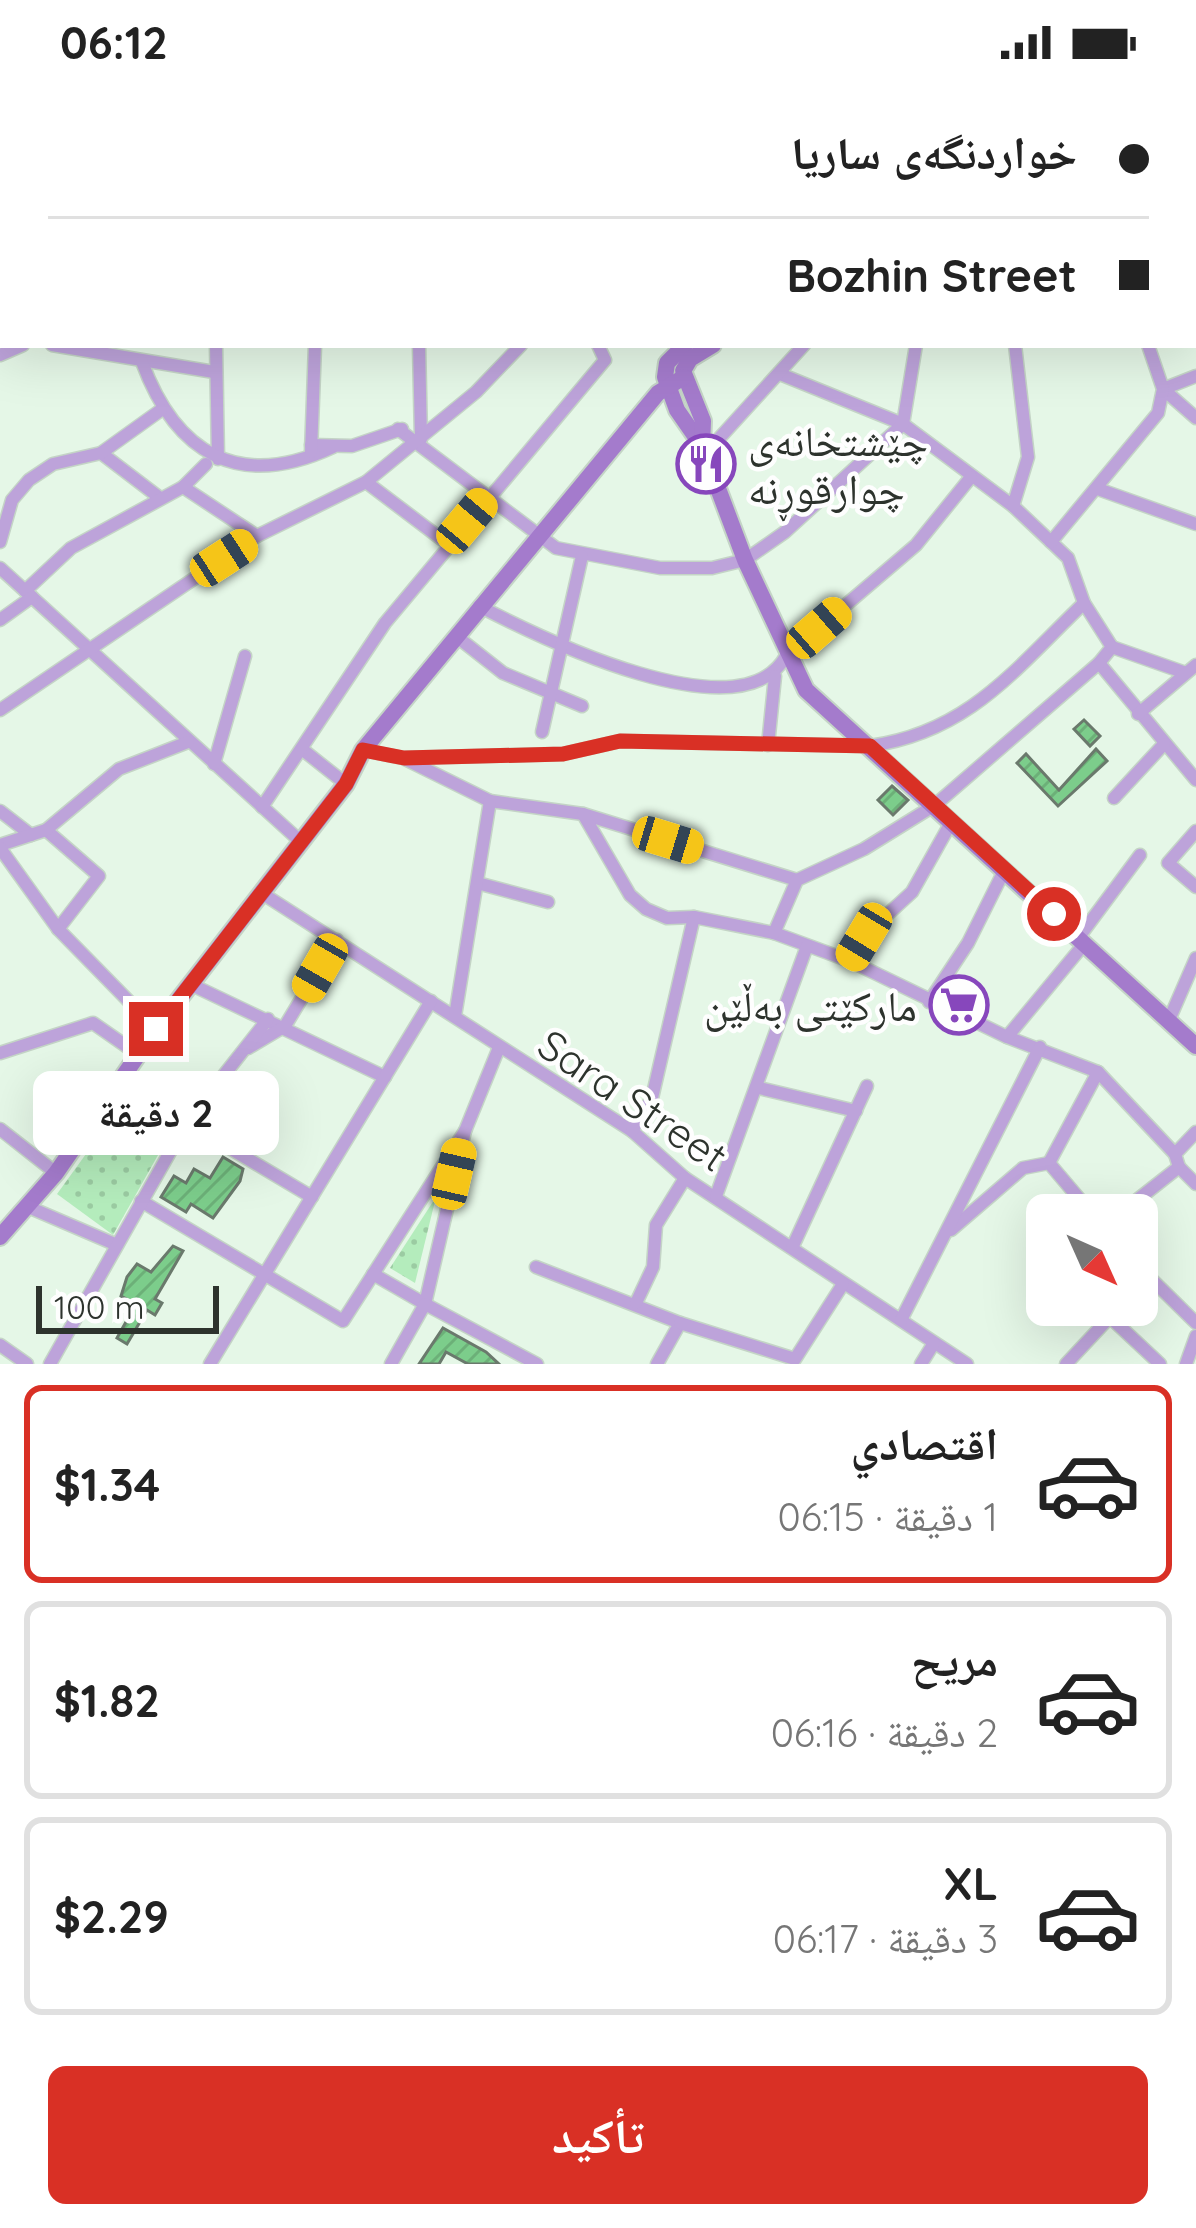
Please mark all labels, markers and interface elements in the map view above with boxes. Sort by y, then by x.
text: 06:12 [60,14,168,70]
text: خواردنگەی ساریا [791,124,1077,180]
text: Bozhin Street [786,247,1077,303]
place label: چێشتخانەی چوارقوڕنە [748,414,928,521]
restaurant icon: چێشتخانەی چوارقوڕنە [675,433,737,495]
car [430,482,504,560]
car [184,523,264,593]
car [780,591,858,665]
car [628,812,708,868]
route start [1027,887,1081,941]
car [830,897,898,977]
car [286,928,354,1008]
supermarket icon: مارکێتی بەڵێن [928,974,990,1036]
place label: مارکێتی بەڵێن [704,979,917,1032]
route end [129,1002,183,1056]
street label: Sara Street [528,1018,738,1182]
callout: 2 دقيقة [33,1071,279,1155]
text: 2 دقيقة [98,1088,214,1137]
car [428,1135,480,1213]
north arrow [1026,1194,1158,1326]
map controls [1026,1194,1158,1326]
scale bar [36,1280,219,1333]
text: 100 m [54,1286,145,1327]
text: اقتصادي [851,1415,998,1471]
icon: car [1034,1430,1142,1538]
text: $1.34 [54,1456,160,1512]
text: 1 دقيقة · 06:15 [778,1492,998,1541]
text: مريح [911,1631,998,1687]
icon: car [1034,1646,1142,1754]
text: $1.82 [54,1672,160,1728]
text: 2 دقيقة · 06:16 [771,1708,998,1757]
text: XL [943,1855,998,1911]
icon: car [1034,1862,1142,1970]
text: $2.29 [54,1888,169,1944]
text: 3 دقيقة · 06:17 [773,1914,998,1963]
button: تأكيد [48,2066,1148,2204]

